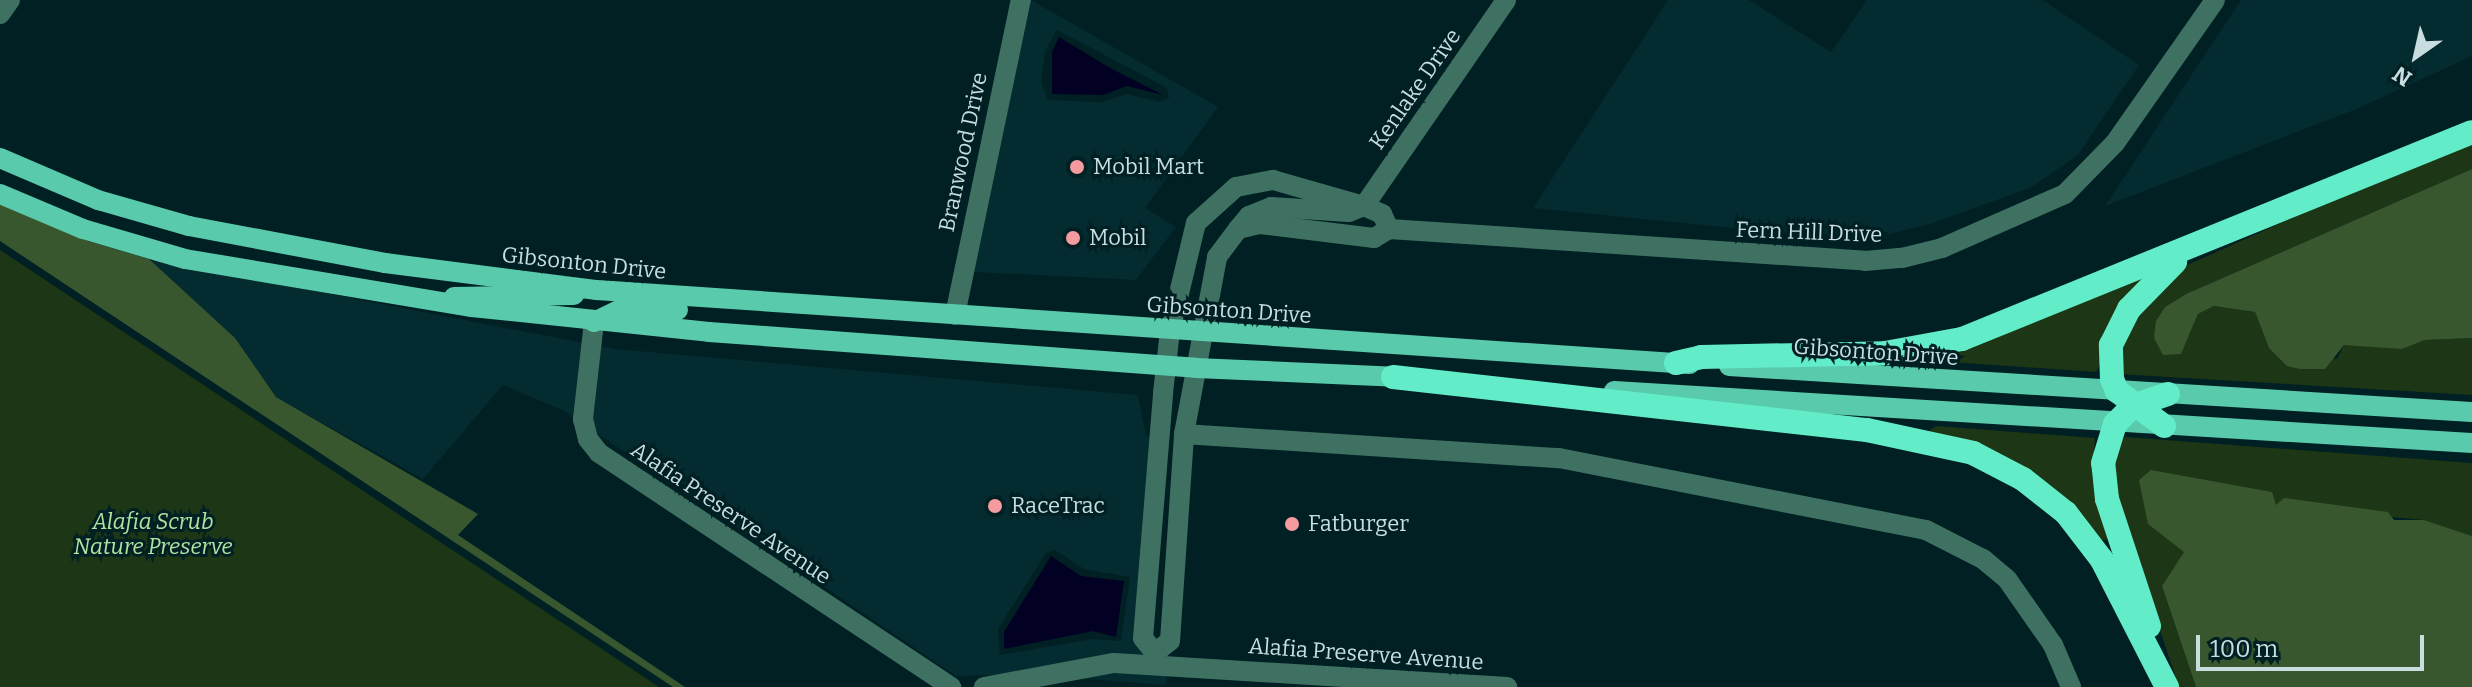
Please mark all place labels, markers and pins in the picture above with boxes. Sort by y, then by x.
place label: Mobil Mart [1093,154,1204,180]
marker: Mobil Mart [1068,158,1086,176]
place label: Mobil [1089,225,1147,251]
marker: Mobil [1064,229,1082,247]
place label: RaceTrac [1011,493,1105,519]
marker: RaceTrac [986,497,1004,515]
place label: Fatburger [1308,511,1409,537]
marker: Fatburger [1283,515,1301,533]

